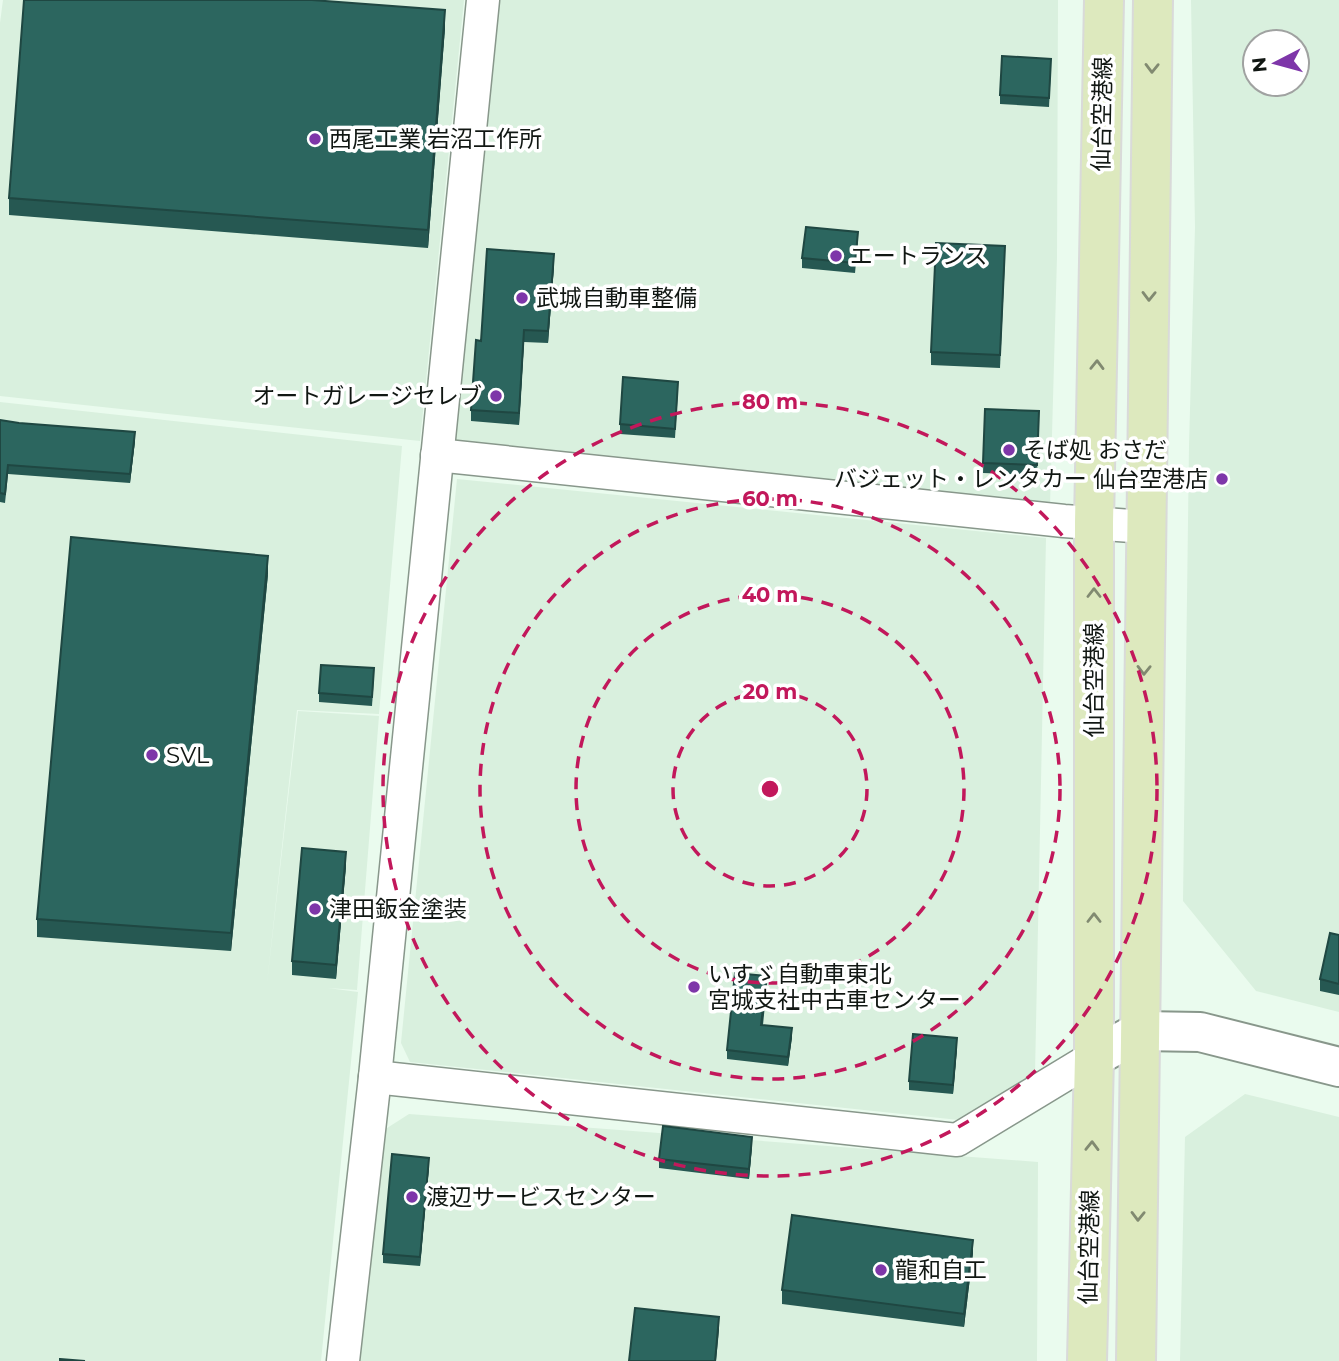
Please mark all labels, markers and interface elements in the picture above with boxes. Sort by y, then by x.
north arrow [1241,28,1311,98]
street label: 仙台空港線 [1087,56,1117,172]
text: N [1247,56,1272,74]
one-way arrow [1144,63,1160,74]
place label: 西尾工業 岩沼工作所 [329,125,542,153]
marker: 西尾工業 岩沼工作所 [307,131,323,147]
place label: エートランス [850,242,988,270]
marker: エートランス [828,248,844,264]
place label: 武城自動車整備 [536,284,697,312]
marker: 武城自動車整備 [514,290,530,306]
one-way arrow [1141,290,1156,301]
one-way arrow [1089,360,1105,370]
place label: オートガレージセレブ [252,382,482,410]
marker: オートガレージセレブ [488,388,504,404]
text: 80 m [742,389,798,414]
place label: そば処 おさだ [1023,436,1167,464]
marker: そば処 おさだ [1001,442,1017,458]
place label: バジェット・レンタカー 仙台空港店 [834,465,1208,493]
marker: バジェット・レンタカー 仙台空港店 [1214,471,1230,487]
text: 60 m [742,486,798,511]
text: 40 m [742,582,798,607]
one-way arrow [1086,587,1102,598]
street label: 仙台空港線 [1080,623,1108,738]
one-way arrow [1136,665,1152,676]
text: 20 m [743,679,797,704]
place label: SVL [166,741,210,769]
marker: SVL [144,747,160,763]
centre of rings [758,777,782,801]
place label: 津田鈑金塗装 [329,895,467,923]
marker: 津田鈑金塗装 [307,901,323,917]
one-way arrow [1086,913,1102,923]
place label: いすゞ自動車東北 宮城支社中古車センター [708,960,961,1014]
marker: いすゞ自動車東北 宮城支社中古車センター [686,979,702,995]
one-way arrow [1084,1140,1099,1151]
place label: 渡辺サービスセンター [426,1183,656,1211]
marker: 渡辺サービスセンター [404,1189,420,1205]
street label: 仙台空港線 [1074,1189,1104,1305]
one-way arrow [1130,1211,1146,1222]
place label: 龍和自工 [895,1256,987,1284]
marker: 龍和自工 [873,1262,889,1278]

